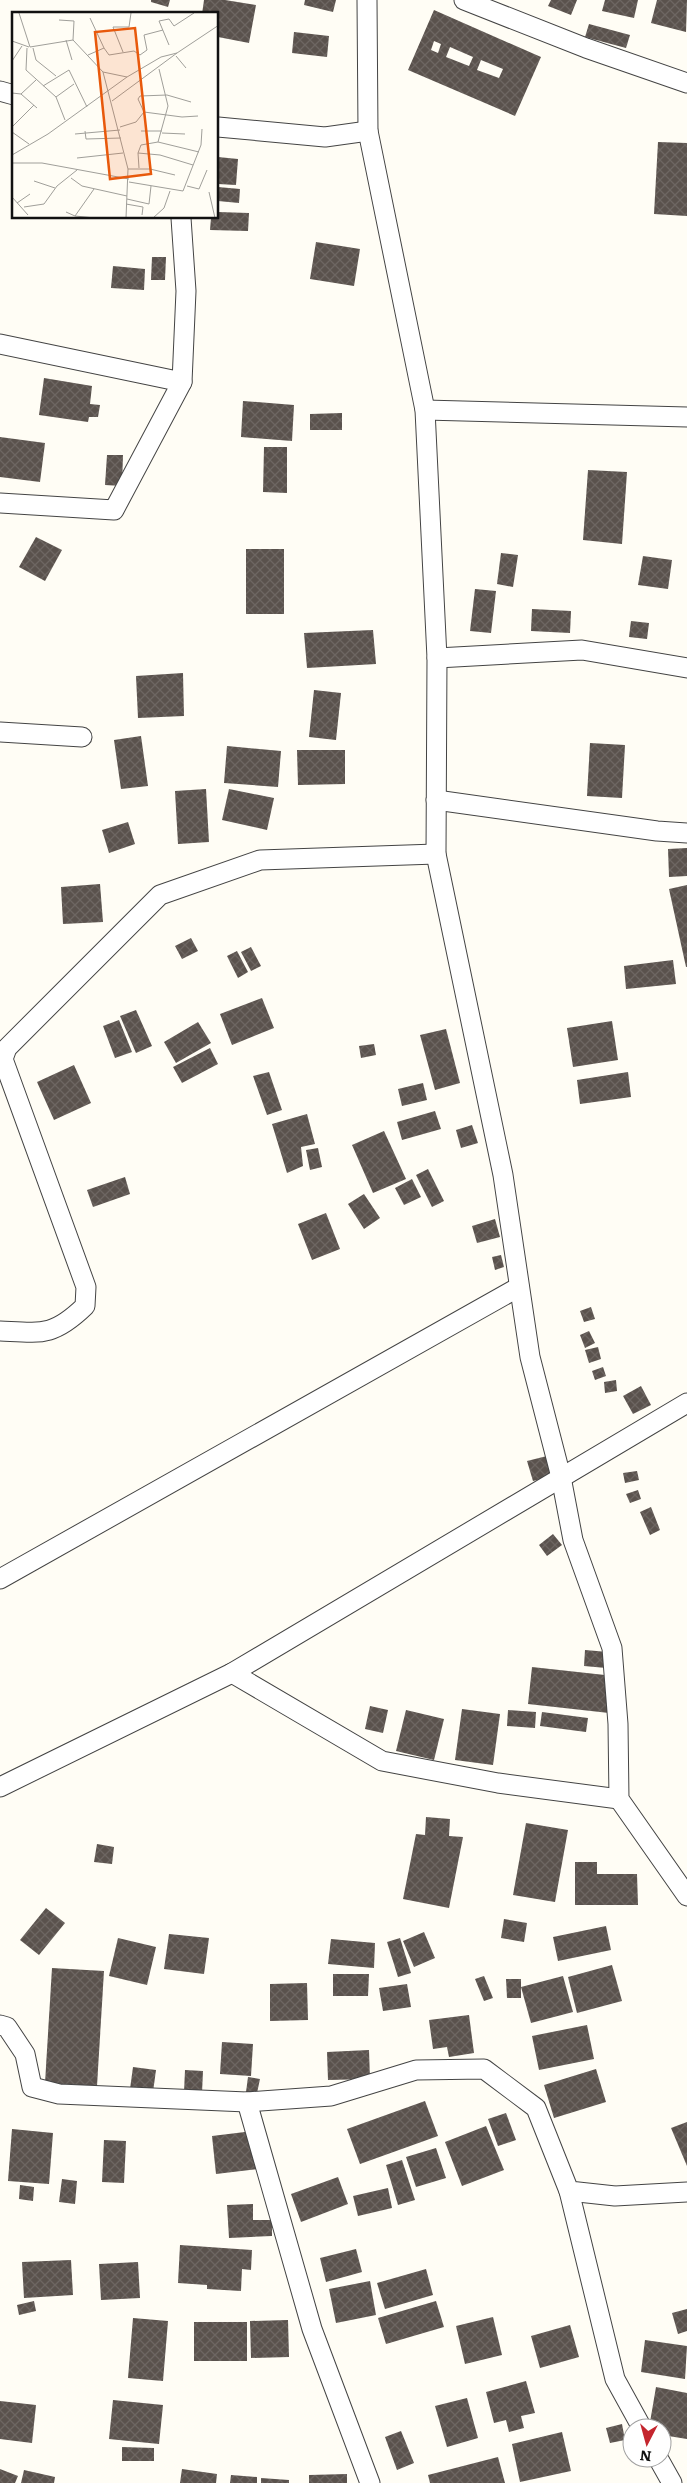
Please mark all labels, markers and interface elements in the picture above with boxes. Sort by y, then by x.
inset map [12,12,219,219]
north arrow [622,2418,672,2468]
text: N [638,2446,652,2467]

